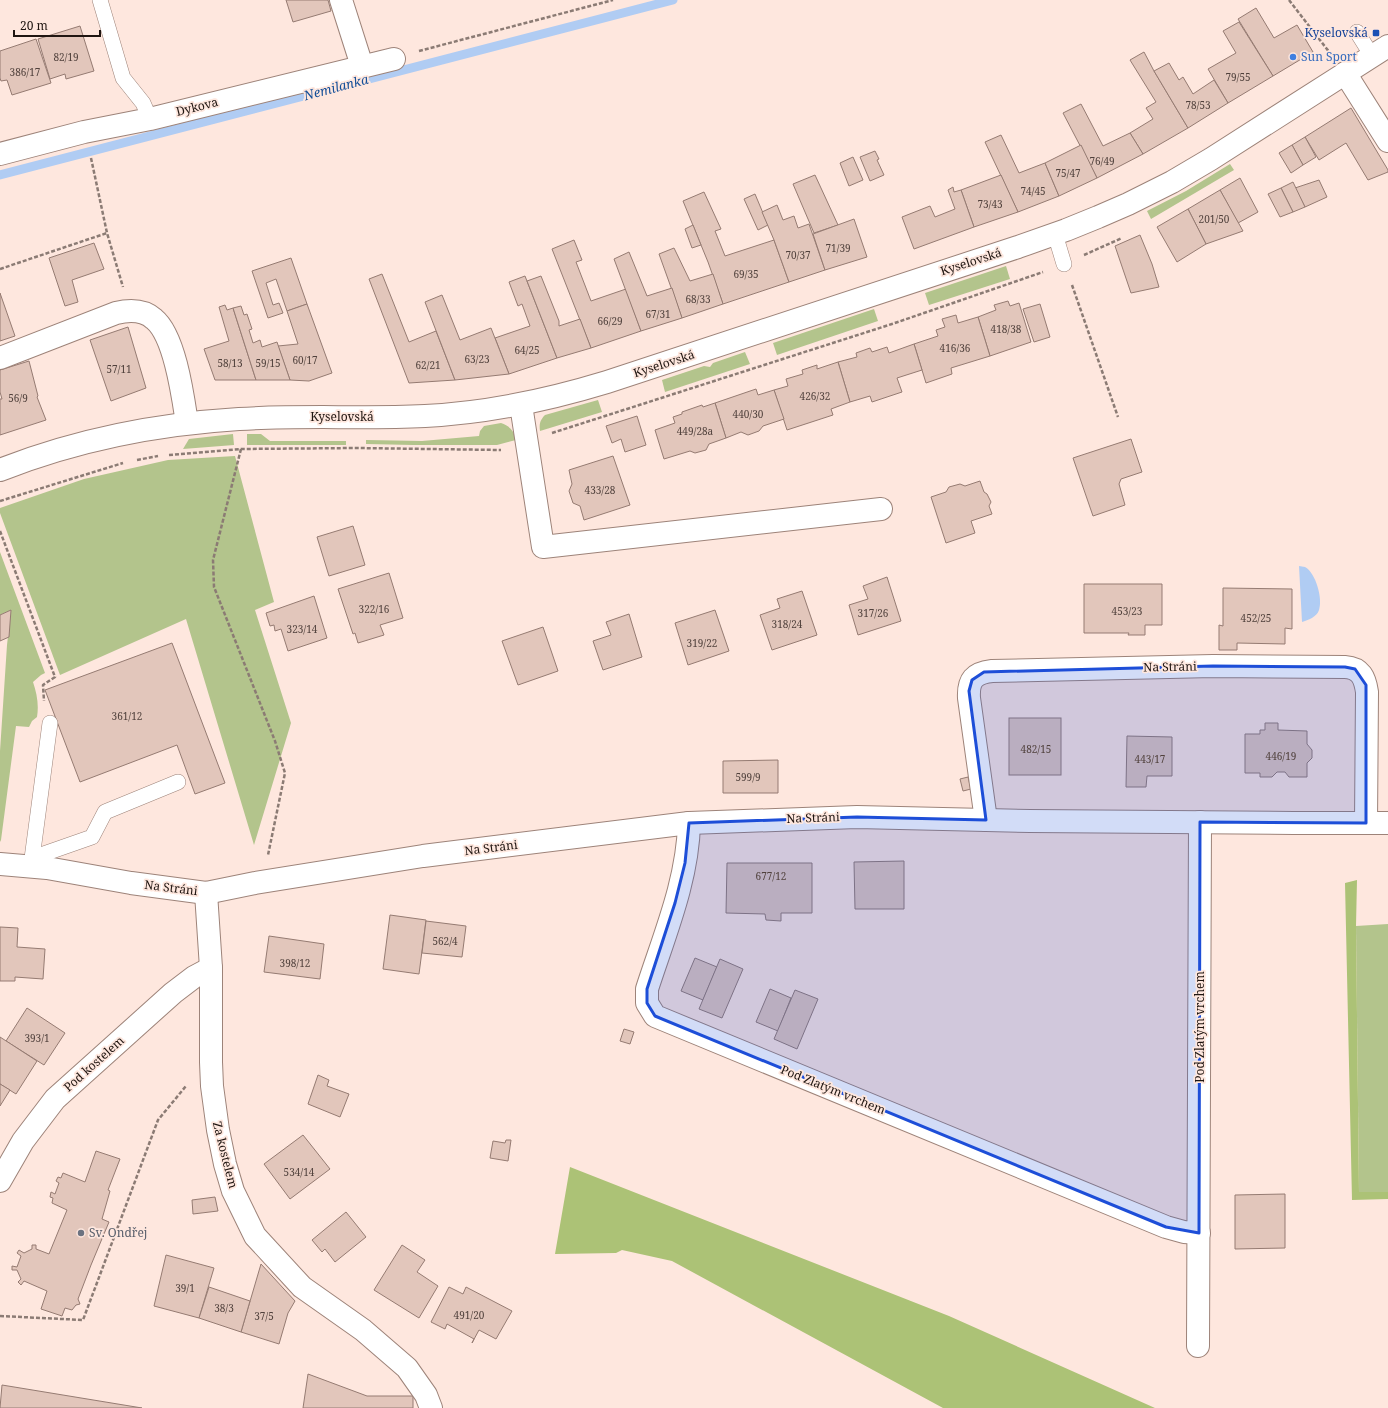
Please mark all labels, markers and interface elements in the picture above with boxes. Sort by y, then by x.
scale bar [14,12,100,38]
text: 20 m [20,17,48,34]
place label: Kyselovská [1305,24,1368,41]
marker: Kyselovská [1371,28,1381,38]
place label: Sun Sport [1301,48,1357,65]
house number: 82/19 [53,50,79,64]
marker: Sun Sport [1288,52,1298,62]
house number: 386/17 [10,65,41,79]
water label: Nemilanka [301,70,371,105]
house number: 79/55 [1225,70,1251,84]
street label: Dykova [174,93,220,120]
house number: 78/53 [1185,98,1211,112]
house number: 76/49 [1089,154,1115,168]
house number: 75/47 [1055,166,1081,180]
house number: 74/45 [1020,184,1046,198]
house number: 73/43 [977,197,1003,211]
house number: 201/50 [1199,212,1230,226]
house number: 71/39 [825,241,851,255]
street label: Kyselovská [938,244,1004,279]
house number: 70/37 [785,248,811,262]
house number: 69/35 [733,267,759,281]
house number: 68/33 [685,292,711,306]
house number: 67/31 [645,307,671,321]
house number: 66/29 [597,314,623,328]
house number: 418/38 [991,322,1022,336]
house number: 416/36 [940,341,971,355]
house number: 64/25 [514,343,540,357]
street label: Kyselovská [631,346,697,381]
house number: 63/23 [464,352,490,366]
house number: 60/17 [292,353,318,367]
house number: 58/13 [217,356,243,370]
house number: 59/15 [255,356,281,370]
house number: 62/21 [415,358,441,372]
house number: 57/11 [106,362,132,376]
house number: 426/32 [800,389,830,403]
house number: 56/9 [8,391,28,405]
house number: 440/30 [733,407,764,421]
street label: Kyselovská [310,408,374,425]
house number: 449/28a [677,424,714,438]
house number: 433/28 [585,483,616,497]
house number: 322/16 [359,602,390,616]
house number: 453/23 [1112,604,1143,618]
house number: 317/26 [858,606,889,620]
house number: 452/25 [1241,611,1271,625]
house number: 318/24 [772,617,803,631]
house number: 323/14 [287,622,318,636]
house number: 319/22 [687,636,717,650]
street label: Na Stráni [1143,658,1197,675]
house number: 361/12 [112,709,142,723]
house number: 482/15 [1021,742,1051,756]
house number: 446/19 [1266,749,1296,763]
house number: 443/17 [1135,752,1166,766]
house number: 599/9 [735,770,761,784]
street label: Na Stráni [786,808,840,827]
street label: Na Stráni [463,836,519,859]
house number: 677/12 [756,869,786,883]
street label: Na Stráni [143,876,199,899]
house number: 562/4 [432,934,458,948]
house number: 398/12 [280,956,310,970]
street label: Pod Zlatým vrchem [1191,971,1208,1083]
house number: 393/1 [24,1031,50,1045]
street label: Pod kostelem [60,1032,128,1095]
street label: Pod Zlatým vrchem [778,1061,888,1118]
street label: Za kostelem [209,1120,242,1190]
house number: 534/14 [284,1165,315,1179]
place label: Sv. Ondřej [89,1224,147,1241]
marker: Sv. Ondřej [76,1228,86,1238]
house number: 39/1 [175,1281,195,1295]
house number: 38/3 [214,1301,234,1315]
house number: 491/20 [454,1308,485,1322]
house number: 37/5 [254,1309,274,1323]

